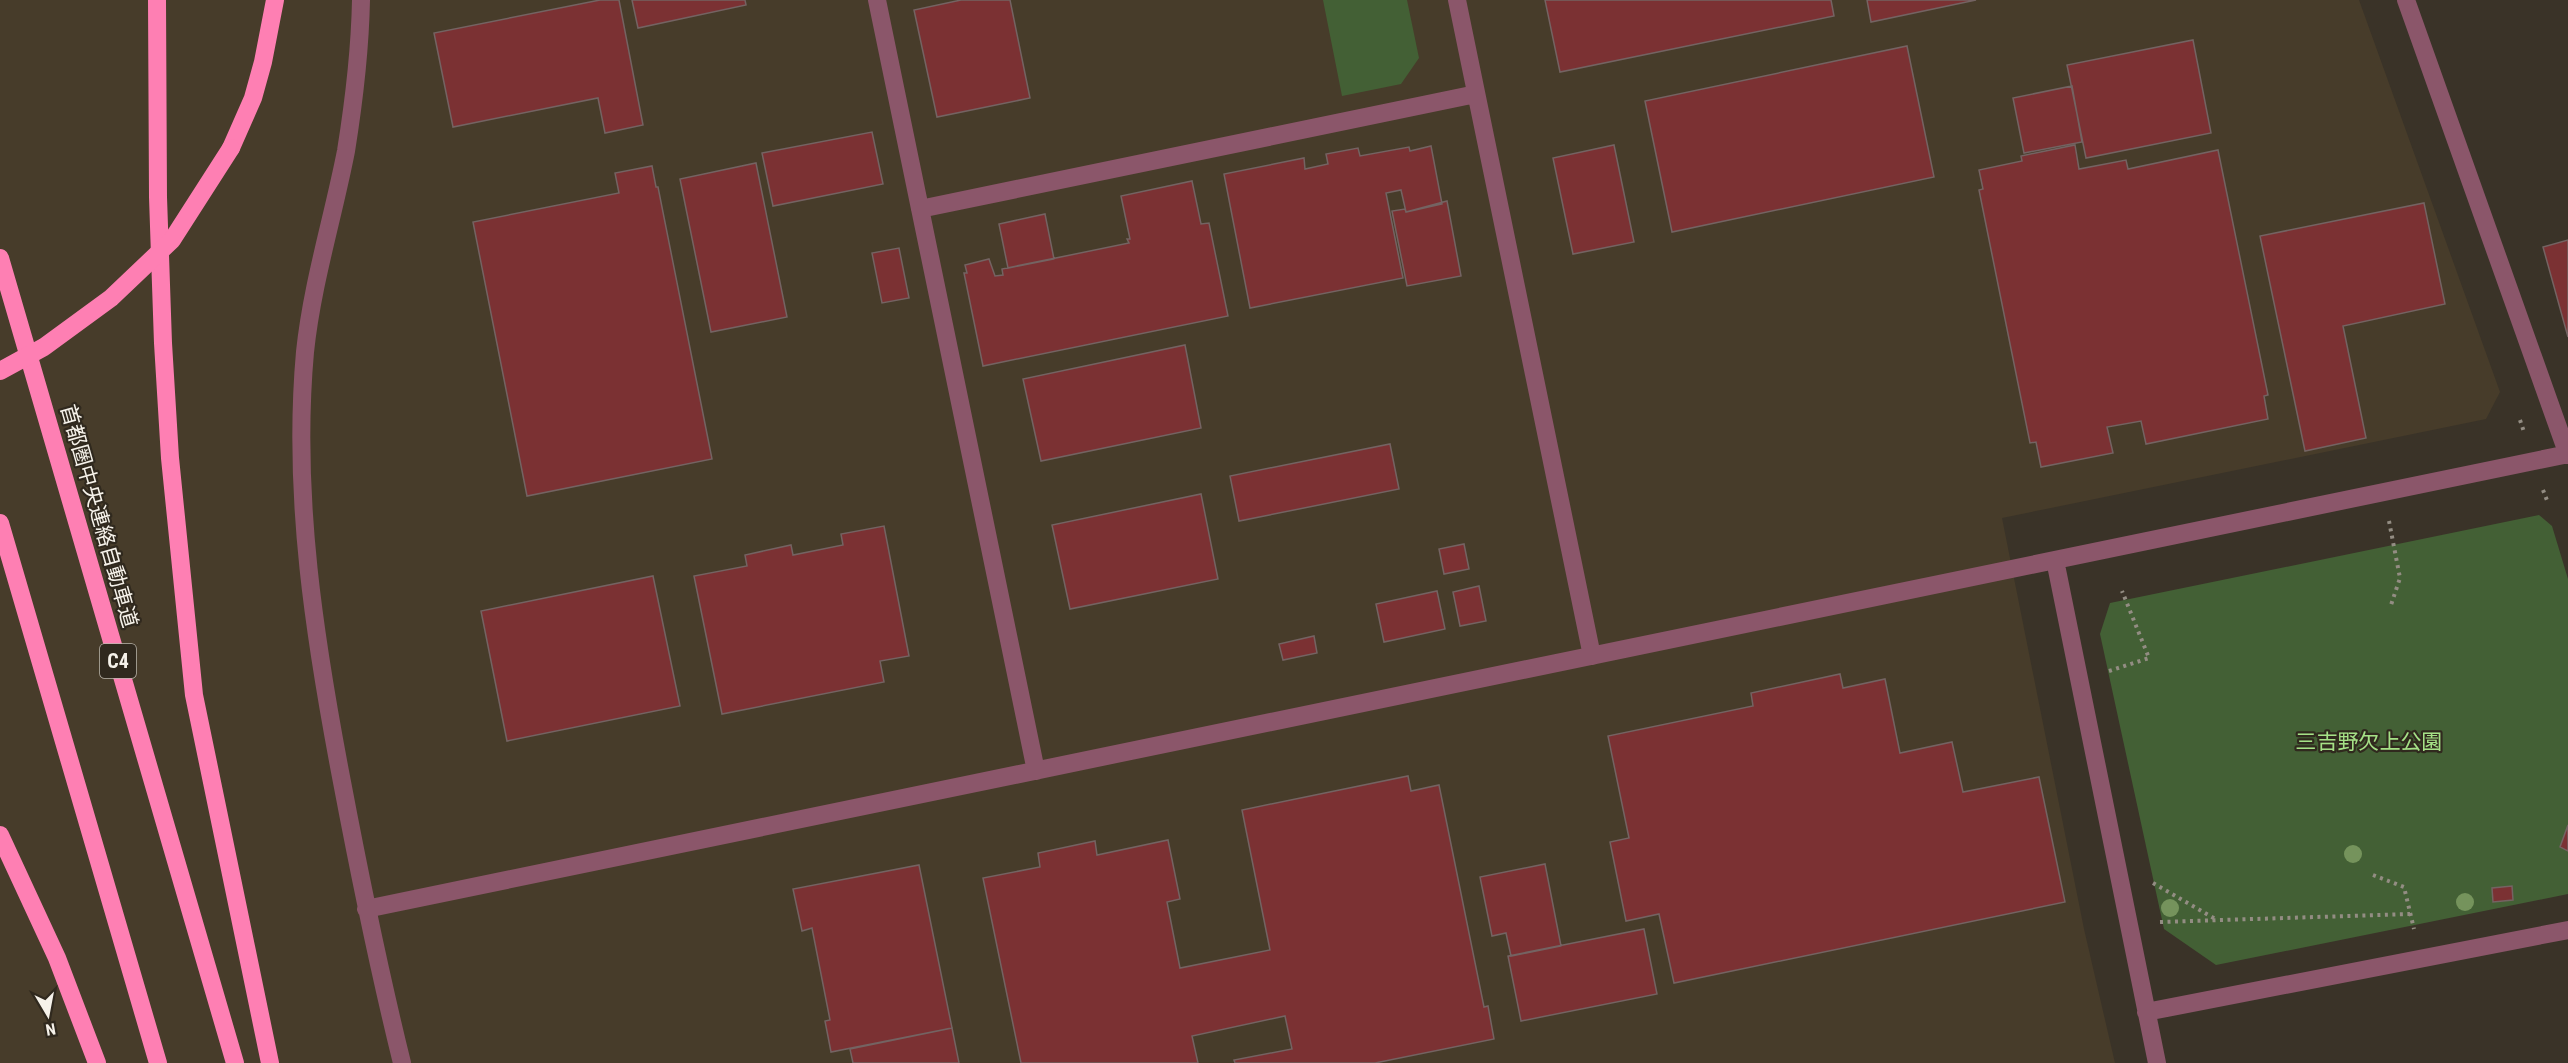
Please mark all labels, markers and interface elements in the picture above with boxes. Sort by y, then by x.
street label: 首都圏中央連絡自動車道 [56,402,142,630]
road number: C4 [100,644,136,678]
park label: 三吉野欠上公園 [2296,730,2443,754]
north arrow [18,985,78,1045]
text: N [44,1019,57,1039]

